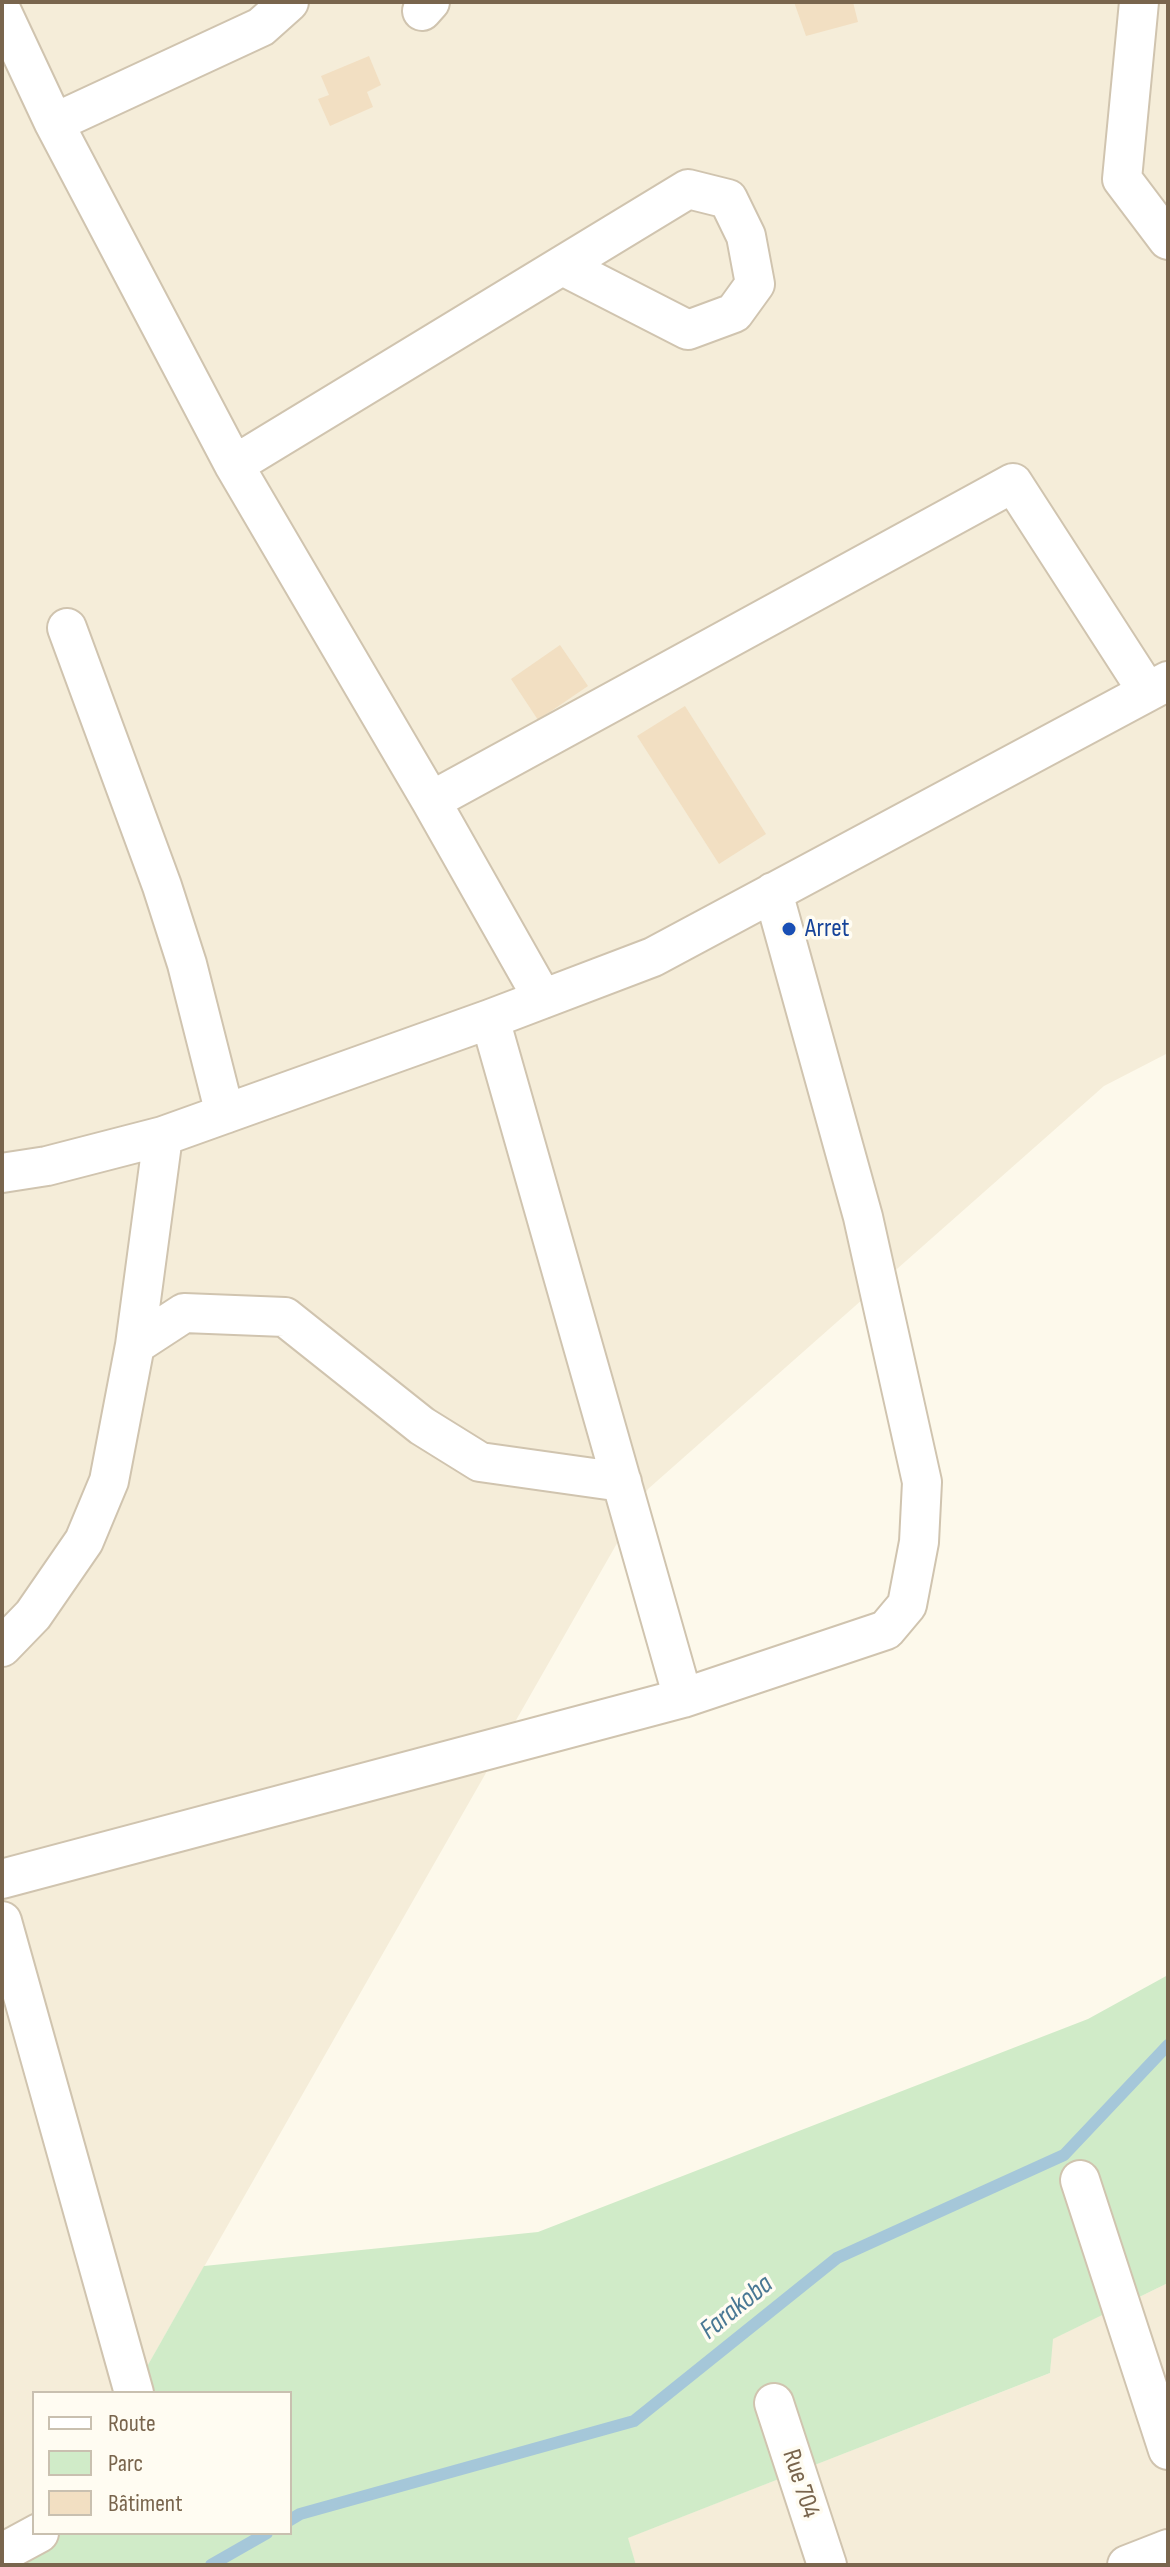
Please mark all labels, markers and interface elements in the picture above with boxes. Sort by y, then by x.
place label: Arret [805,913,849,945]
marker: Arret [780,920,798,938]
water label: Farakoba [694,2268,780,2348]
legend [32,2391,292,2535]
text: Route [108,2409,156,2438]
street label: Rue 704 [774,2446,826,2522]
text: Parc [108,2449,143,2478]
text: Bâtiment [108,2489,183,2518]

